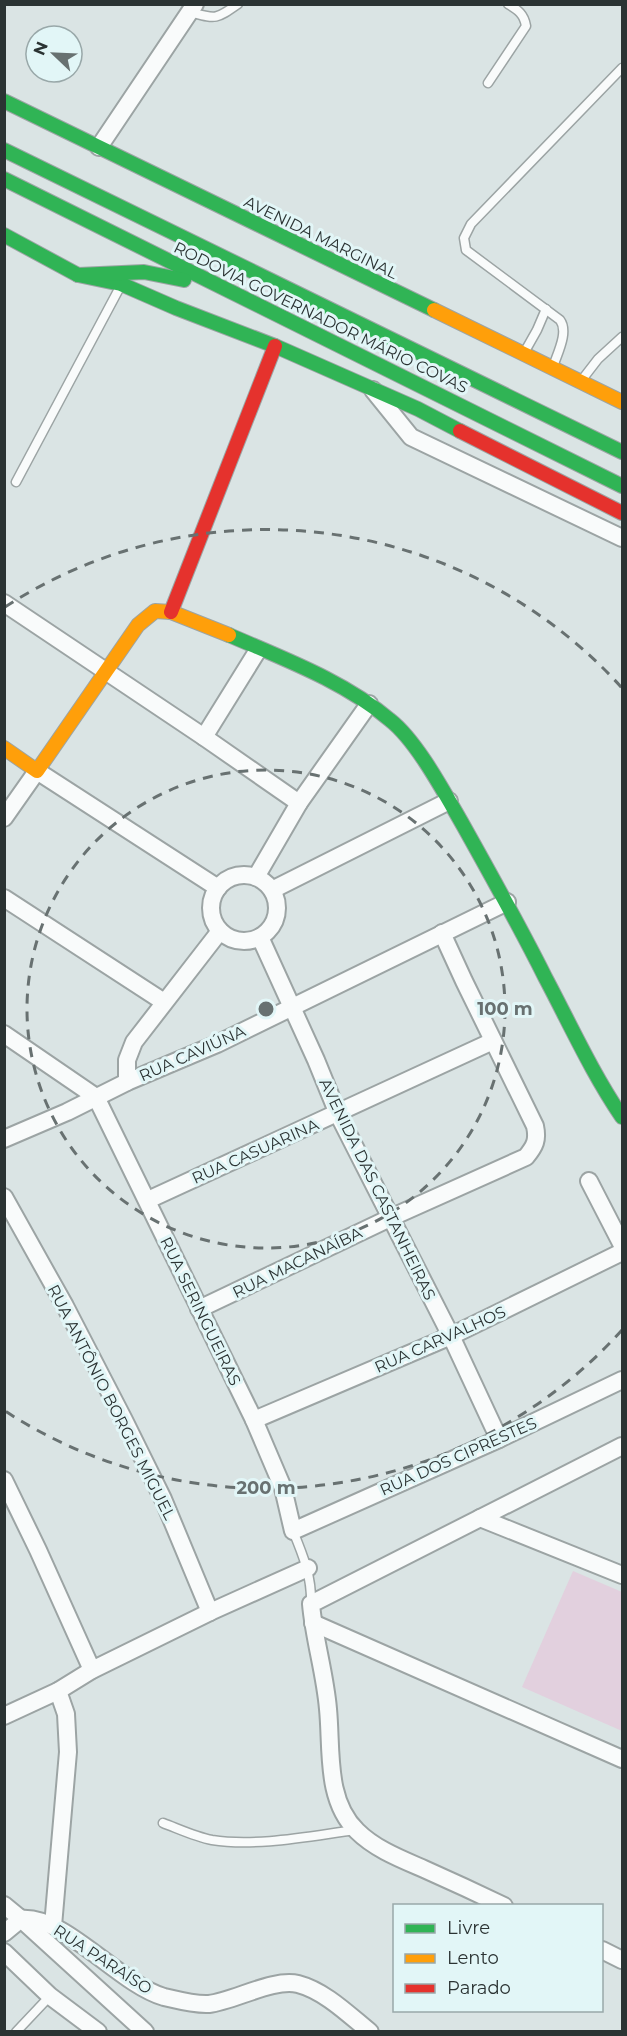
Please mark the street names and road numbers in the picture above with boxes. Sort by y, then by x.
street label: AVENIDA MARGINAL [241,192,401,283]
street label: RODOVIA GOVERNADOR MÁRIO COVAS [171,238,471,397]
street label: RUA CAVIÚNA [136,1021,249,1085]
street label: AVENIDA DAS CASTANHEIRAS [315,1075,440,1303]
street label: RUA CASUARINA [189,1115,322,1188]
street label: RUA MACANAÍBA [229,1223,365,1302]
street label: RUA SERINGUEIRAS [156,1234,245,1389]
street label: RUA ANTÔNIO BORGES MIGUEL [44,1281,180,1524]
street label: RUA CARVALHOS [372,1302,509,1377]
street label: RUA DOS CIPRESTES [377,1413,540,1500]
street label: RUA PARAÍSO [50,1921,155,1998]

